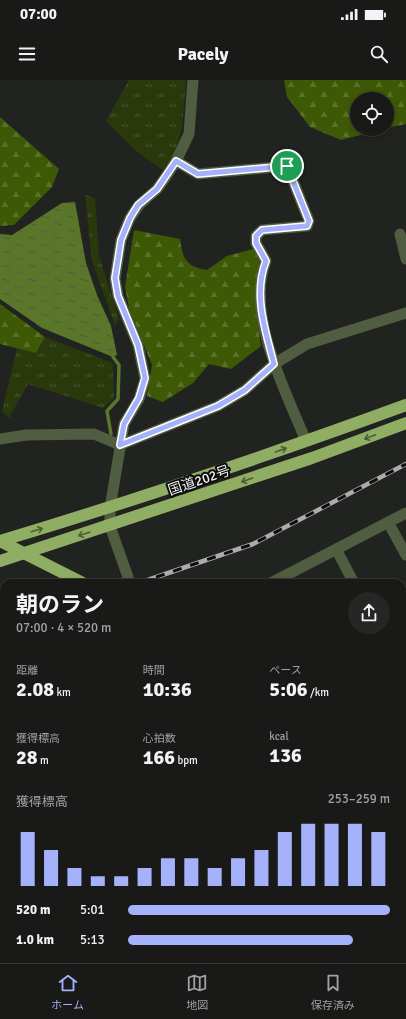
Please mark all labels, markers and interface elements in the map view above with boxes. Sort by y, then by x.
text: 07:00 [20,5,57,23]
icon: menu [16,43,38,65]
text: Pacely [177,43,229,65]
icon: search [368,43,390,65]
map controls [350,92,394,136]
button: locate [350,92,394,136]
pin [270,149,304,183]
icon: arrive [276,155,298,177]
one-way arrow [364,433,376,441]
one-way arrow [274,446,287,453]
street label: 国道202号 [166,462,233,499]
one-way arrow [241,477,254,484]
one-way arrow [31,526,44,533]
one-way arrow [78,531,90,539]
text: 朝のラン [16,591,104,618]
button: share [348,592,390,634]
text: 07:00 · 4 × 520 m [16,620,111,636]
text: 距離 [16,664,38,677]
text: 時間 [143,664,165,677]
text: ペース [269,664,302,677]
text: 2.08 [16,677,54,702]
text: 10:36 [143,677,192,702]
text: 5:06 [269,677,308,702]
text: km [54,686,71,699]
text: /km [308,686,329,699]
text: kcal [269,730,289,743]
text: 獲得標高 [16,732,60,745]
text: 心拍数 [143,732,176,745]
text: 136 [269,743,302,768]
text: 28 [16,745,38,770]
text: 166 [143,745,175,770]
text: m [38,754,49,767]
text: bpm [175,754,198,767]
text: 253–259 m [328,791,390,807]
text: 獲得標高 [16,794,68,810]
text: 520 m [16,902,50,918]
text: 5:01 [80,902,105,918]
text: 1.0 km [16,932,54,948]
text: 5:13 [80,932,105,948]
tab: ホーム [51,972,84,1012]
tab: 地図 [186,972,208,1012]
tab: 保存済み [311,972,355,1012]

